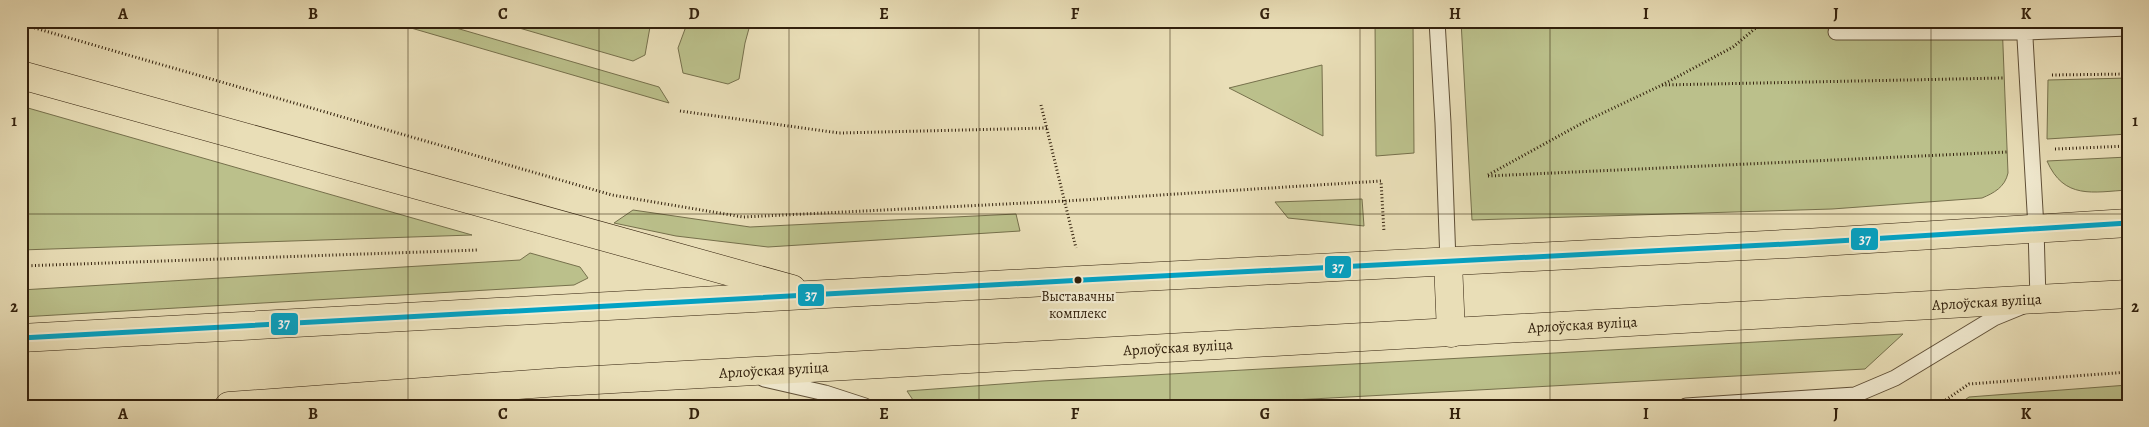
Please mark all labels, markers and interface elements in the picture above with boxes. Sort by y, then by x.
text: A [117,3,129,25]
text: B [308,3,318,25]
text: C [498,3,508,25]
text: D [688,3,700,25]
text: E [879,3,889,25]
text: F [1071,3,1080,25]
text: G [1260,3,1270,25]
text: H [1449,3,1461,25]
text: I [1643,3,1649,25]
text: J [1833,3,1839,25]
text: K [2021,3,2032,25]
text: 1 [11,110,17,132]
text: 1 [2132,110,2138,132]
line badge: 37 [1850,227,1879,251]
text: 37 [1859,230,1871,249]
line badge: 37 [1324,255,1352,279]
text: 37 [1332,258,1344,277]
marker: Выставачны комплекс [1073,275,1083,285]
line badge: 37 [797,283,825,307]
text: 37 [805,286,817,305]
place label: Выставачны комплекс [1041,287,1115,323]
street label: Арлоўская вуліца [1931,289,2042,315]
text: 2 [10,296,18,318]
text: 2 [2131,296,2139,318]
line badge: 37 [270,312,299,336]
street label: Арлоўская вуліца [1526,312,1638,338]
text: 37 [278,314,290,333]
street label: Арлоўская вуліца [1122,334,1234,360]
street label: Арлоўская вуліца [717,357,829,383]
text: A [117,403,129,425]
text: B [308,403,318,425]
text: C [498,403,508,425]
text: D [688,403,700,425]
text: E [879,403,889,425]
text: F [1071,403,1080,425]
text: G [1260,403,1270,425]
text: H [1449,403,1461,425]
text: I [1643,403,1649,425]
text: J [1833,403,1839,425]
text: K [2021,403,2032,425]

